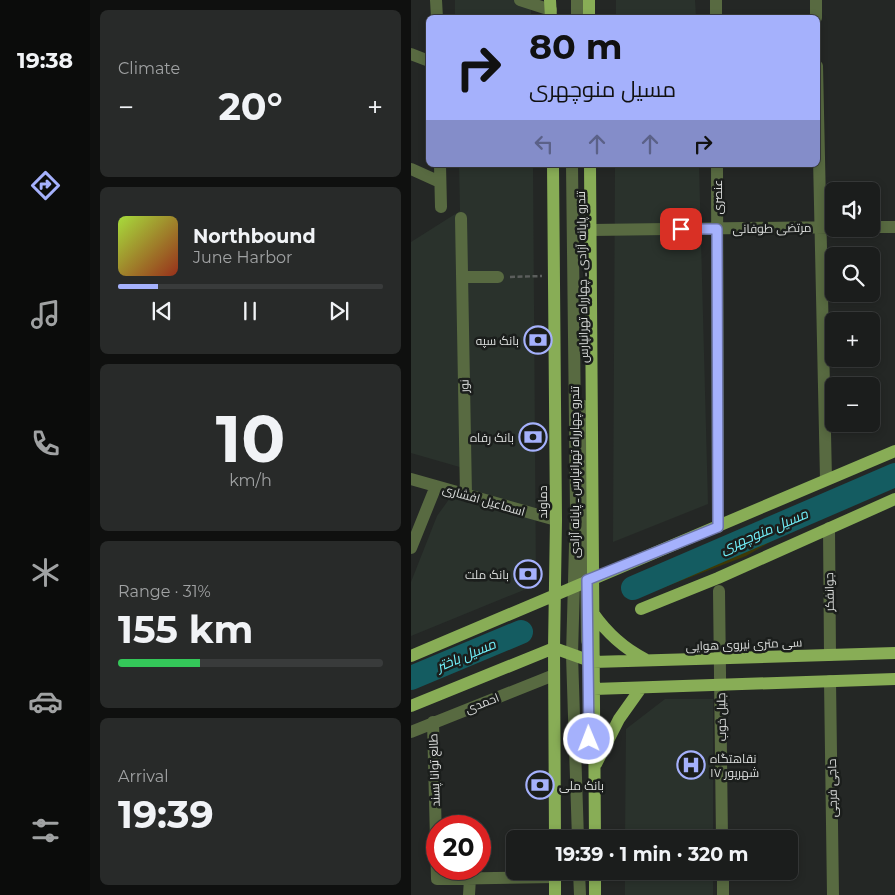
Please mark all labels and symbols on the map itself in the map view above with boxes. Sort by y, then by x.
street label: عنصری [710,180,725,214]
street label: تندرو پایانه آزادی ـ چهارراه تهرانپارس [573,190,593,363]
pin [660,208,702,250]
street label: مرتضی طوفانی [732,220,812,236]
bank icon: بانک سپه [523,325,553,355]
place label: بانک سپه [476,333,519,349]
street label: نور [456,379,472,394]
street label: تندرو چهارراه تهرانپارس ـ پایانه آزادی [567,385,584,558]
bank icon: بانک رفاه [518,422,548,452]
place label: بانک رفاه [470,430,514,445]
street label: اسماعیل افشاری [441,481,527,519]
street label: دماوند [535,485,550,519]
water label: مسیل منوچهری [717,504,812,558]
bank icon: بانک ملت [513,559,543,589]
place label: بانک ملت [465,567,509,582]
street label: جوانفکر [821,572,837,613]
water label: مسیل باختر [432,634,499,676]
street label: سی متری نیروی هوایی [685,634,803,654]
street label: احمدی [463,690,501,716]
street label: جلیل خوب [713,693,729,741]
position arrow [562,712,614,764]
street label: طالع توانا پسند [425,733,445,807]
hospital icon: نقاهتگاه ۱۷ شهریور [676,750,706,780]
place label: نقاهتگاه ۱۷ شهریور [710,751,759,780]
street label: حاجی فرجی [824,758,840,818]
bank icon: بانک ملی [525,770,555,800]
place label: بانک ملی [559,778,604,793]
speed limit sign: 20 [426,815,491,880]

